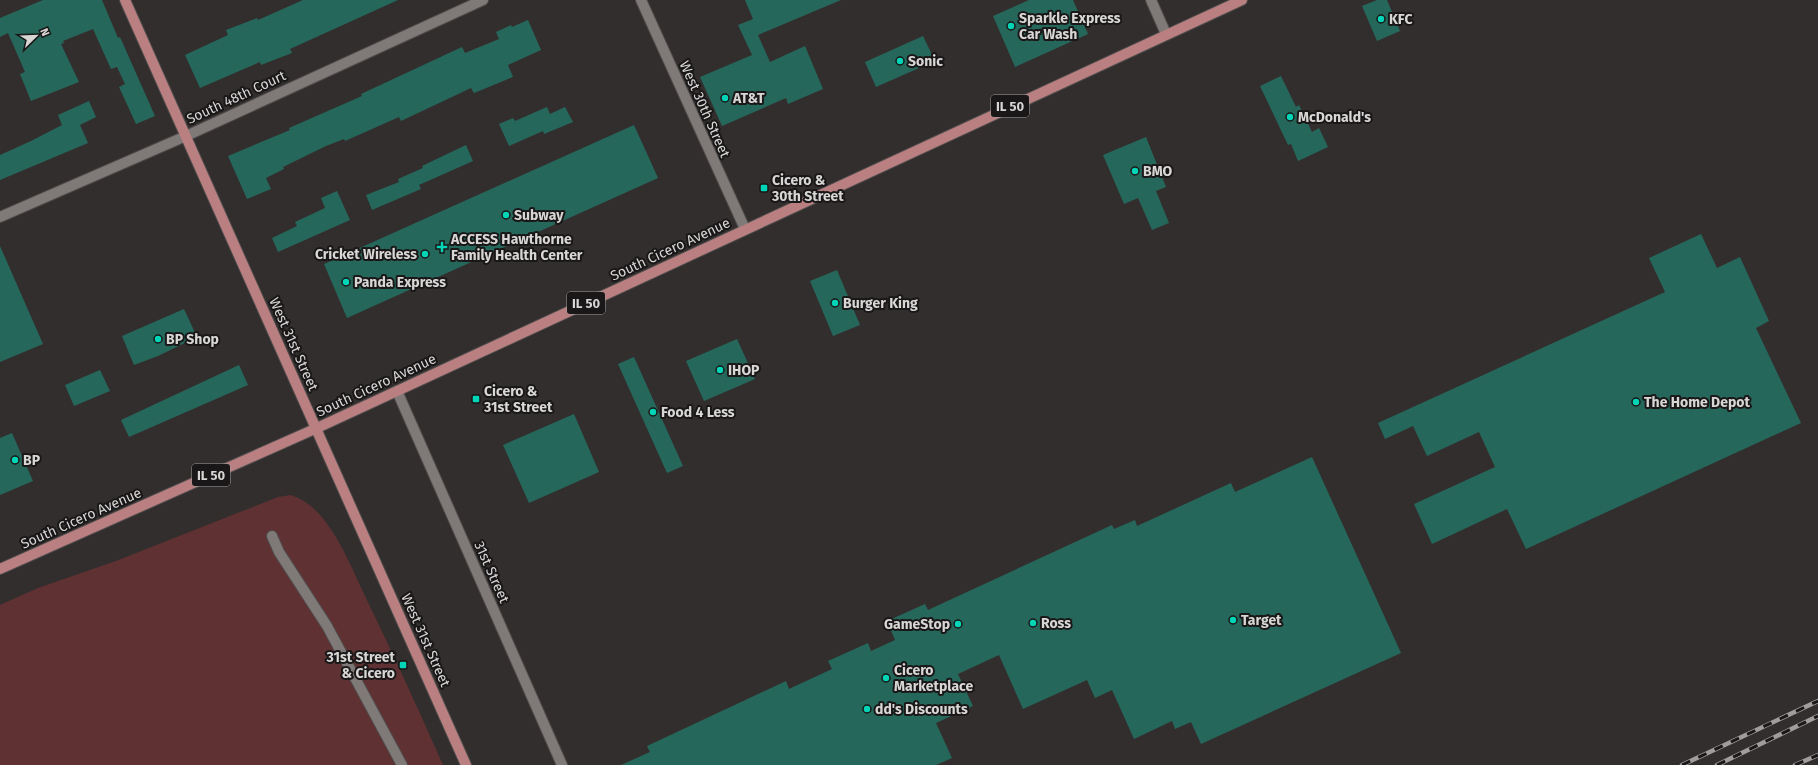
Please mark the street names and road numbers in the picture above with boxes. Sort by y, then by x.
street label: West 30th Street [676,58,734,161]
street label: South 48th Court [184,67,289,128]
road number: IL 50 [991,95,1029,117]
street label: South Cicero Avenue [608,214,733,285]
road number: IL 50 [567,292,605,314]
street label: West 31st Street [265,295,322,394]
street label: South Cicero Avenue [314,350,439,421]
road number: IL 50 [192,464,230,486]
street label: South Cicero Avenue [18,484,144,553]
street label: 31st Street [470,539,513,607]
street label: West 31st Street [397,591,454,690]

